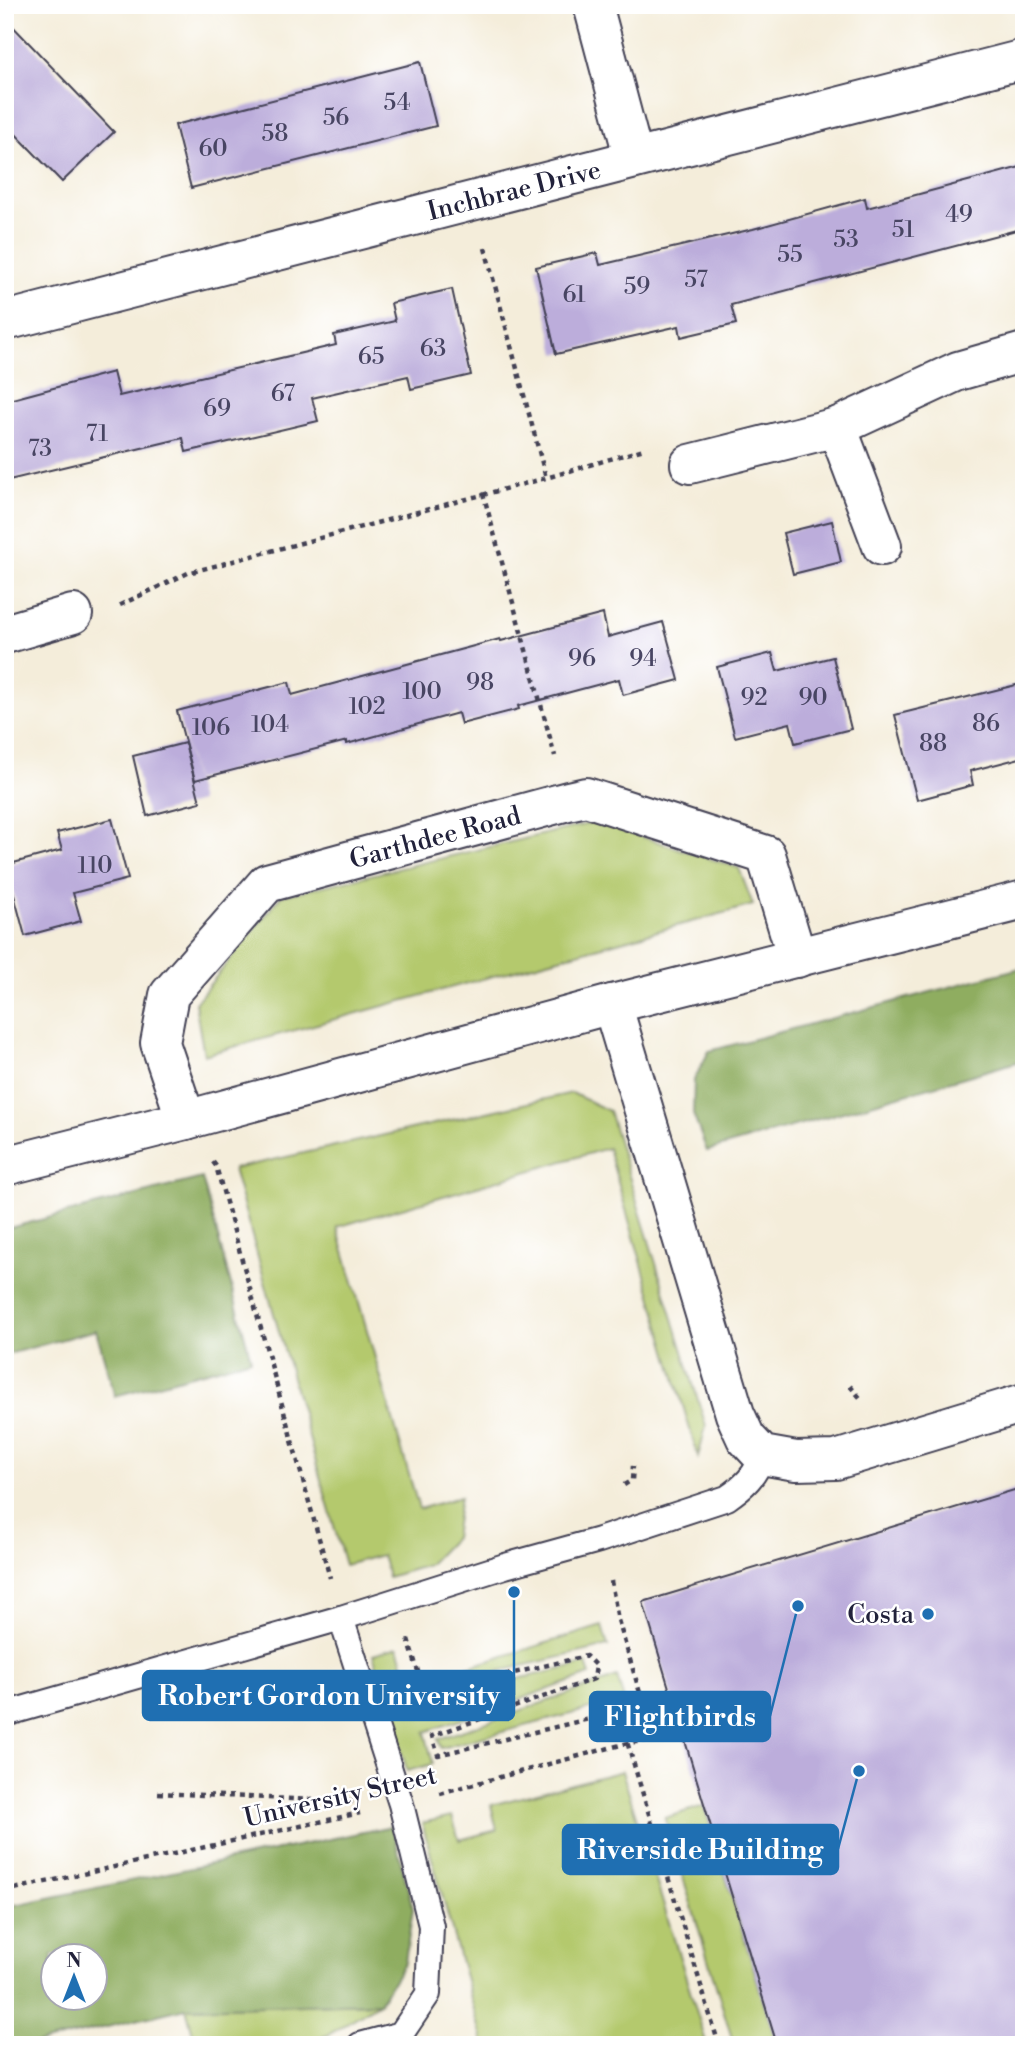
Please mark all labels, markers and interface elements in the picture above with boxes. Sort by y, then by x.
house number: 54 [384,89,410,117]
house number: 56 [323,104,349,132]
house number: 58 [262,120,288,148]
house number: 60 [198,135,228,163]
street label: Inchbrae Drive [424,154,604,228]
house number: 49 [945,201,973,229]
house number: 51 [892,216,914,244]
house number: 53 [833,226,859,254]
house number: 55 [777,241,803,269]
house number: 57 [684,266,708,294]
house number: 59 [624,273,650,301]
house number: 61 [562,281,586,309]
house number: 63 [420,335,446,363]
house number: 65 [358,343,384,371]
house number: 67 [271,380,296,408]
house number: 69 [203,395,231,423]
house number: 71 [86,420,108,448]
house number: 73 [28,435,52,463]
house number: 96 [568,645,596,673]
house number: 94 [629,645,657,673]
house number: 98 [466,669,494,697]
house number: 100 [402,678,442,706]
house number: 92 [740,684,768,712]
house number: 90 [798,684,828,712]
house number: 102 [348,693,386,721]
house number: 86 [972,710,1000,738]
house number: 104 [251,711,289,739]
house number: 106 [192,714,230,742]
house number: 88 [919,730,947,758]
street label: Garthdee Road [346,800,525,876]
house number: 110 [77,852,113,880]
place label: Costa [847,1599,915,1631]
marker: Costa [920,1606,936,1622]
callout: Robert Gordon University [143,1671,514,1720]
text: Robert Gordon University [158,1679,501,1714]
callout: Flightbirds [590,1692,770,1741]
text: Flightbirds [604,1700,756,1735]
street label: University Street [241,1759,440,1835]
callout: Riverside Building [563,1825,838,1874]
text: Riverside Building [577,1833,824,1868]
north arrow [38,1941,108,2011]
text: N [66,1949,82,1973]

